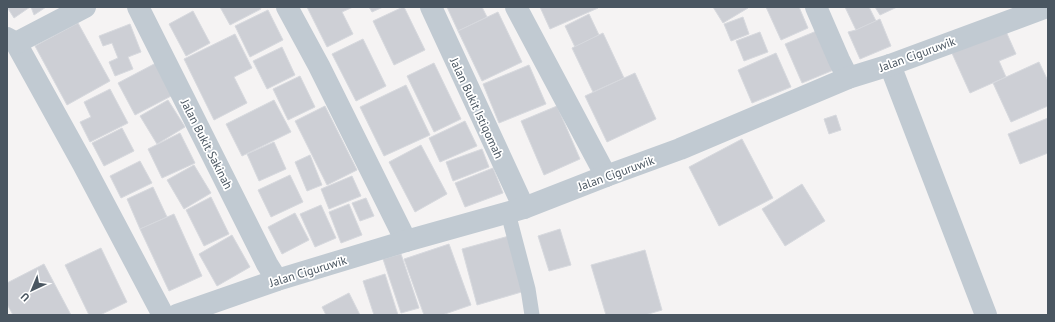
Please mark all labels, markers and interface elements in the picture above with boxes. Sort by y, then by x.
street label: Jalan Ciguruwik [876,33,957,75]
street label: Jalan Bukit Istiqomah [447,54,507,161]
street label: Jalan Bukit Sakinah [177,96,236,191]
street label: Jalan Ciguruwik [575,152,656,194]
street label: Jalan Ciguruwik [267,252,349,290]
north arrow [12,270,52,310]
text: U [18,290,32,305]

